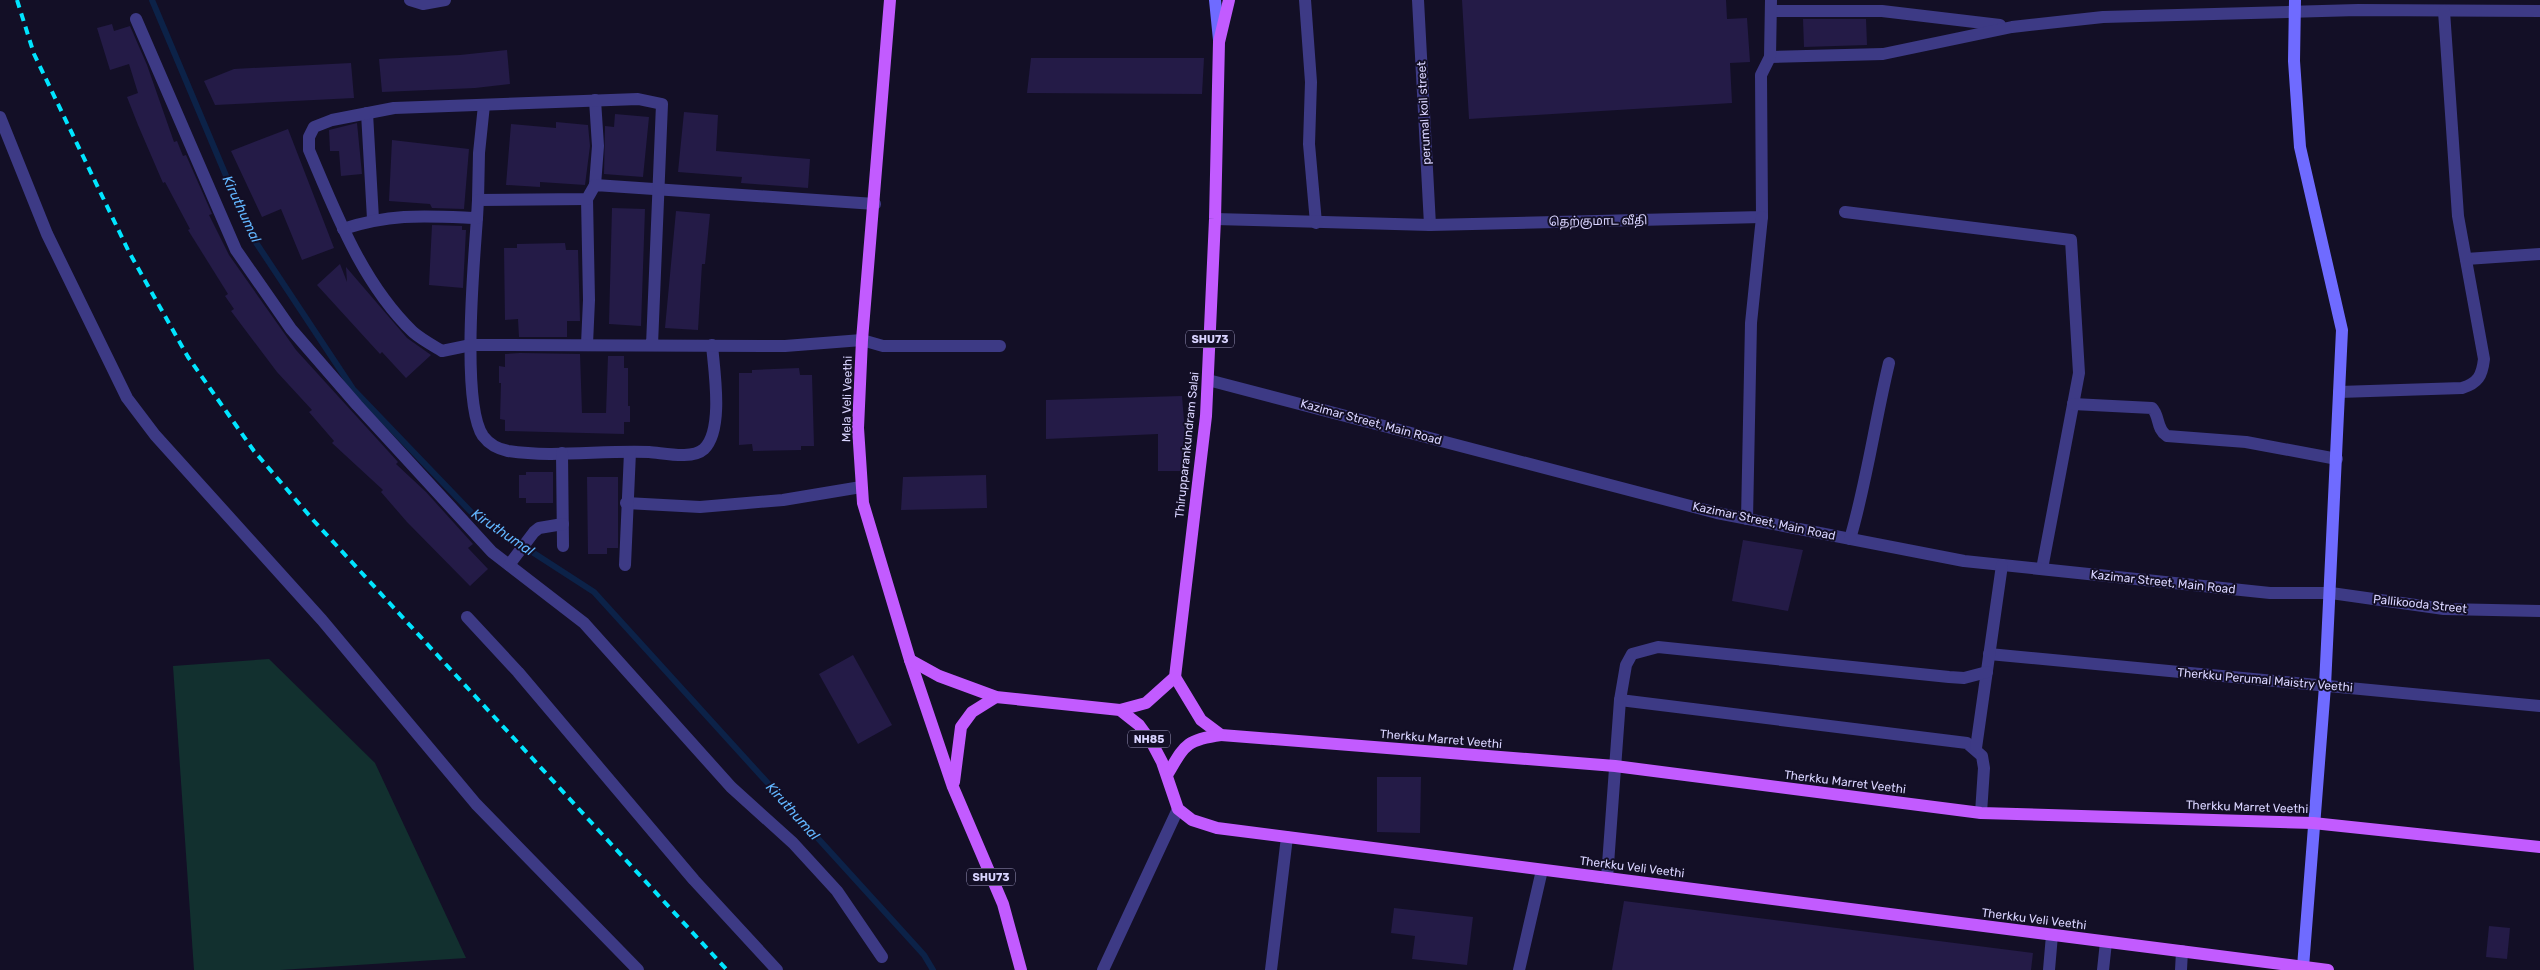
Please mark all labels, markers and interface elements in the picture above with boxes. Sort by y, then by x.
street label: perumal koil street [1414,61,1434,165]
water label: Kiruthumal [219,173,265,246]
street label: தெற்குமாட வீதி [1549,213,1647,230]
road number: SHU73 [1186,330,1234,348]
street label: Mela Veli Veethi [839,356,855,442]
street label: Thirupparankundram Salai [1172,371,1202,519]
street label: Kazimar Street, Main Road [1299,396,1443,448]
street label: Kazimar Street, Main Road [1691,499,1837,543]
water label: Kiruthumal [468,505,538,560]
street label: Kazimar Street, Main Road [2090,567,2236,597]
street label: Pallikooda Street [2373,592,2468,616]
street label: Therkku Perumal Maistry Veethi [2177,665,2353,695]
street label: Therkku Marret Veethi [1379,727,1503,751]
road number: NH85 [1128,731,1170,748]
street label: Therkku Marret Veethi [1783,768,1907,796]
water label: Kiruthumal [762,779,823,844]
street label: Therkku Marret Veethi [2186,798,2309,816]
street label: Therkku Veli Veethi [1579,854,1685,880]
road number: SHU73 [967,869,1015,886]
street label: Therkku Veli Veethi [1981,906,2087,932]

